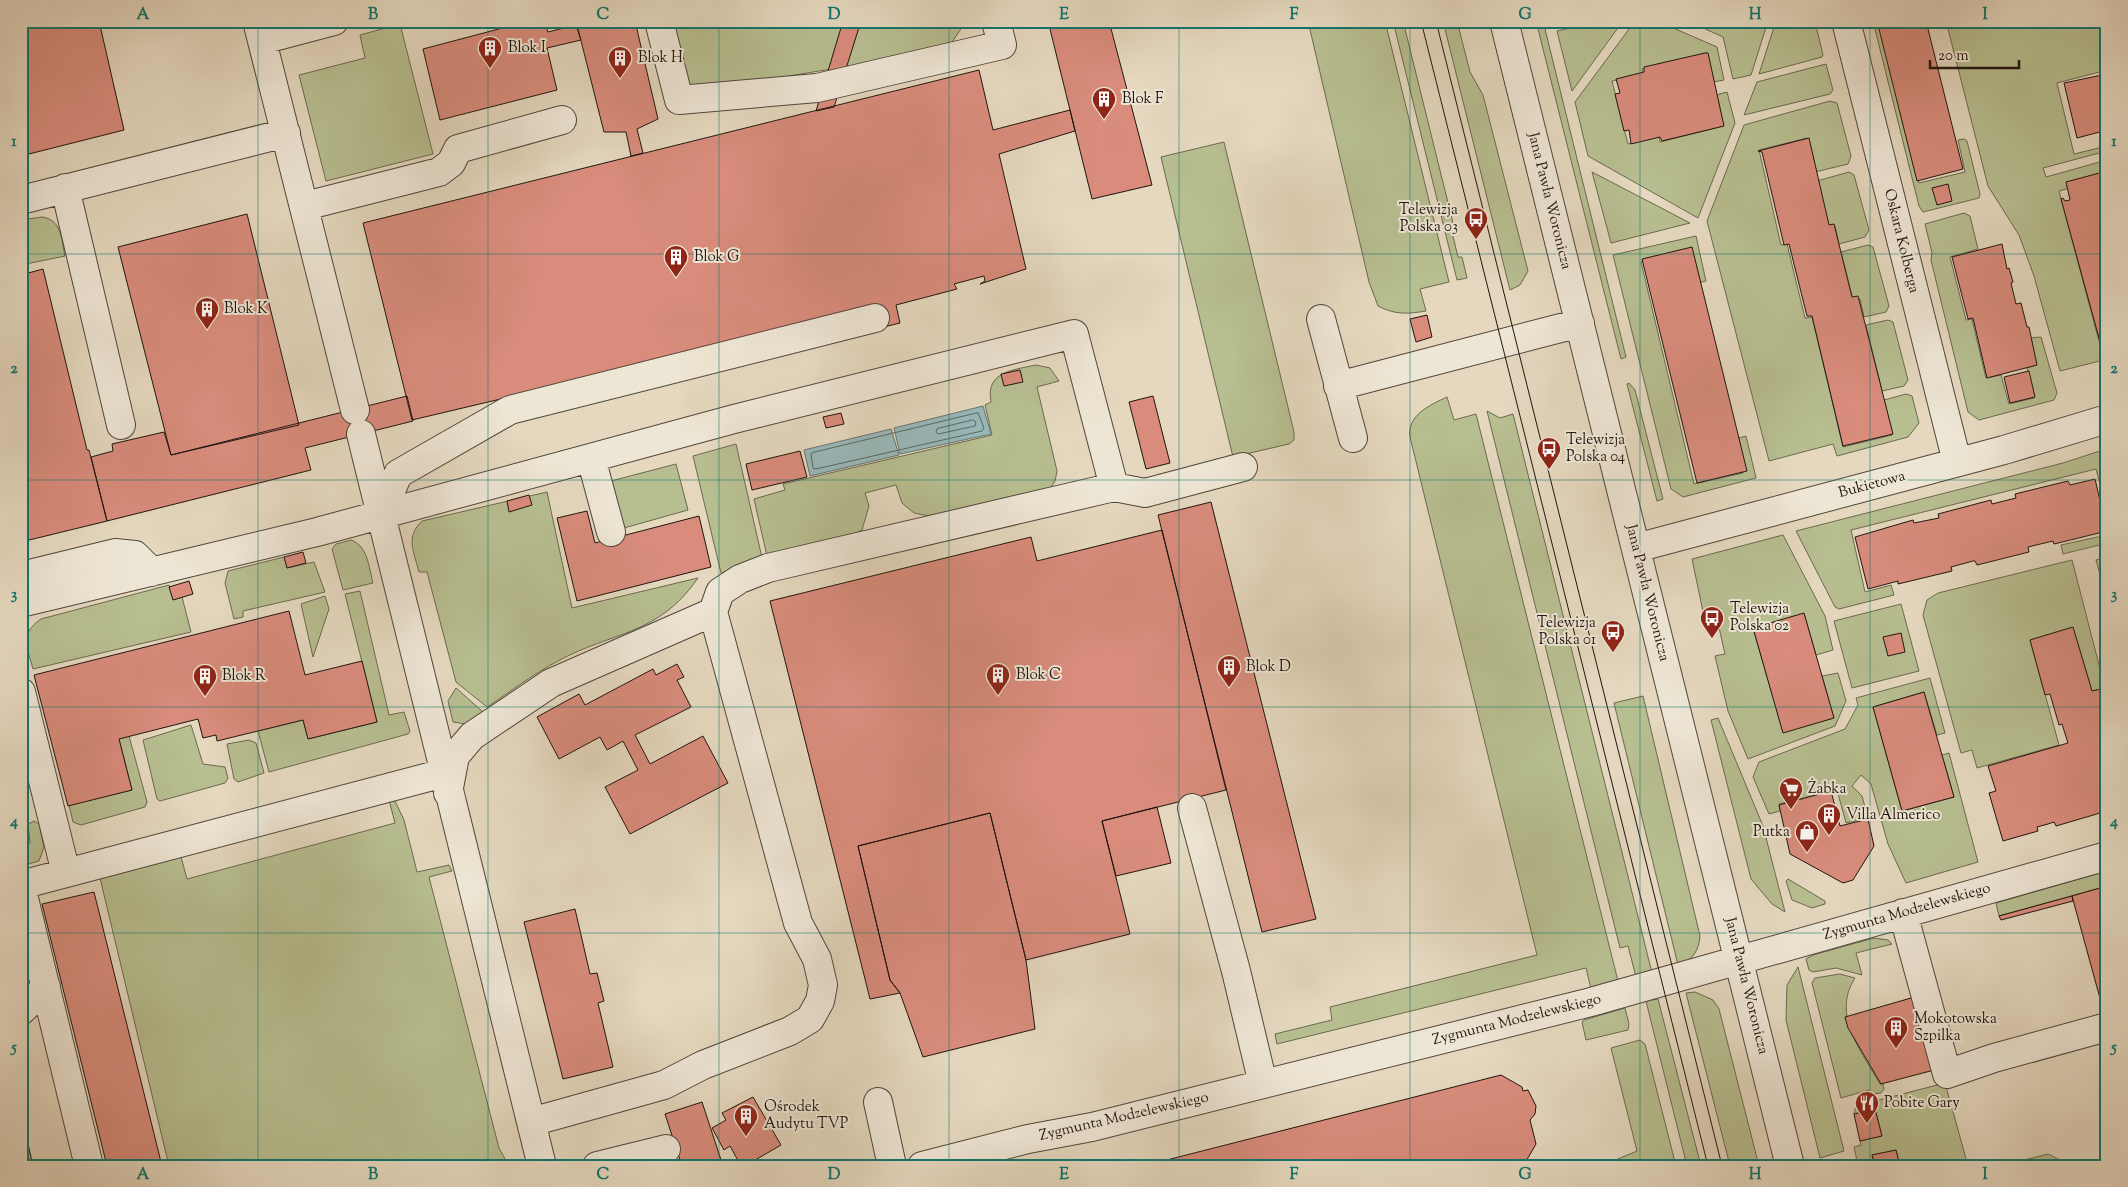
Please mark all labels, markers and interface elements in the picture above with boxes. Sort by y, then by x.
text: A [137,4,150,27]
text: B [368,4,378,27]
text: C [597,4,610,27]
text: D [828,4,841,27]
text: E [1059,4,1069,27]
text: F [1290,4,1299,27]
text: G [1518,4,1532,27]
text: H [1749,4,1762,27]
text: I [1982,4,1988,27]
building icon: Blok I [477,35,503,69]
place label: Blok I [508,38,546,59]
scale bar [1930,38,2019,70]
building icon: Blok H [607,45,633,79]
text: 20 m [1938,46,1969,67]
place label: Blok H [638,48,683,69]
building icon: Blok F [1091,86,1117,120]
place label: Blok F [1122,89,1164,110]
street label: Jana Pawła Woronicza [1522,129,1576,272]
text: 1 [11,131,17,154]
text: 1 [2111,131,2117,154]
street label: Oskara Kolberga [1878,187,1924,296]
place label: Telewizja Polska 03 [1399,200,1458,238]
bus stop icon: Telewizja Polska 03 [1463,206,1489,240]
building icon: Blok G [663,244,689,278]
place label: Blok G [694,247,739,268]
building icon: Blok K [194,296,220,330]
place label: Blok K [224,299,268,320]
text: 2 [10,358,18,381]
text: 2 [2110,358,2118,381]
place label: Telewizja Polska 04 [1566,430,1626,468]
bus stop icon: Telewizja Polska 04 [1536,436,1562,470]
street label: Bukietowa [1836,466,1908,504]
street label: Jana Pawła Woronicza [1620,521,1674,664]
text: 3 [11,584,18,607]
text: 3 [2111,584,2118,607]
place label: Telewizja Polska 02 [1730,599,1789,637]
bus stop icon: Telewizja Polska 02 [1699,605,1725,639]
place label: Telewizja Polska 01 [1537,613,1596,651]
bus stop icon: Telewizja Polska 01 [1600,619,1626,653]
building icon: Blok D [1216,654,1242,688]
place label: Blok D [1246,657,1291,678]
building icon: Blok C [985,662,1011,696]
building icon: Blok R [192,663,218,697]
place label: Blok C [1016,665,1061,686]
place label: Blok R [222,666,266,687]
supermarket icon: Żabka [1778,776,1804,810]
place label: Żabka [1808,778,1847,800]
building icon: Villa Almerico [1816,802,1842,836]
place label: Villa Almerico [1846,805,1940,826]
text: 4 [9,811,18,834]
text: 4 [2109,811,2118,834]
shop icon: Putka [1794,819,1820,853]
place label: Putka [1753,822,1790,843]
street label: Zygmunta Modzelewskiego [1821,878,1993,946]
street label: Jana Pawła Woronicza [1719,914,1773,1057]
street label: Zygmunta Modzelewskiego [1430,989,1604,1051]
place label: Mokotowska Szpilka [1914,1009,1997,1047]
building icon: Mokotowska Szpilka [1883,1015,1909,1049]
text: 5 [9,1037,17,1060]
text: 5 [2109,1037,2117,1060]
street label: Zygmunta Modzelewskiego [1037,1087,1211,1147]
restaurant icon: Pobite Gary [1854,1090,1880,1124]
place label: Pobite Gary [1884,1093,1960,1114]
place label: Ośrodek Audytu TVP [764,1097,849,1135]
building icon: Ośrodek Audytu TVP [733,1103,759,1137]
text: A [137,1164,150,1187]
text: B [368,1164,378,1187]
text: C [597,1164,610,1187]
text: D [828,1164,841,1187]
text: E [1059,1164,1069,1187]
text: F [1290,1164,1299,1187]
text: G [1518,1164,1532,1187]
text: H [1749,1164,1762,1187]
text: I [1982,1164,1988,1187]

